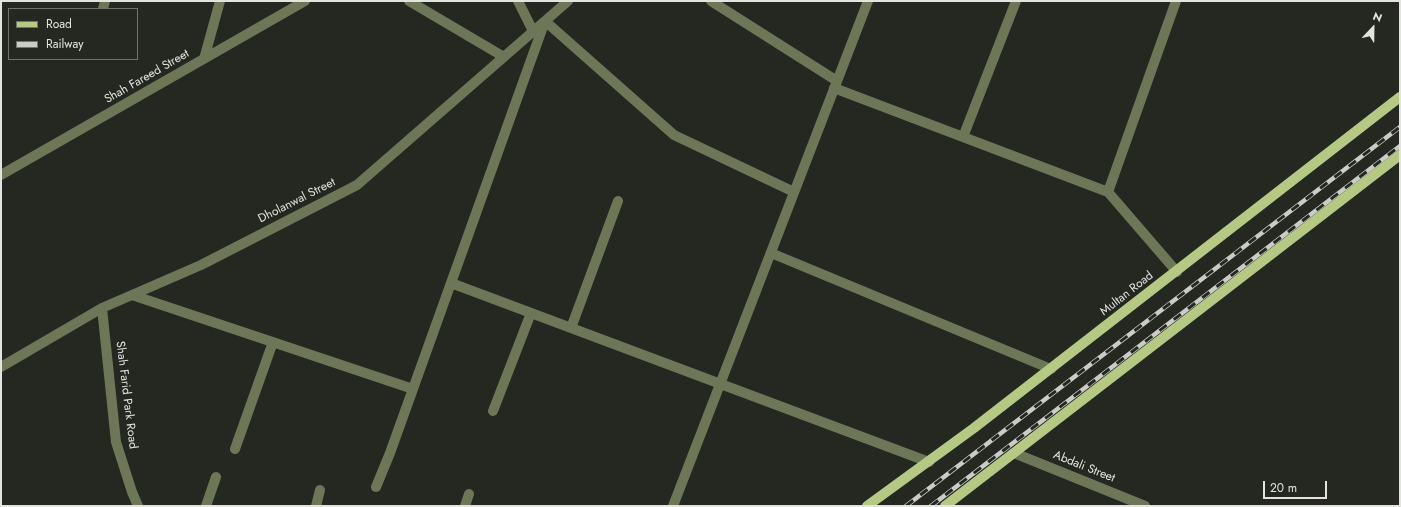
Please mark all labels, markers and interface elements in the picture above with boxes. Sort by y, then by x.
legend [8,8,138,60]
north arrow [1353,8,1393,48]
text: N [1370,8,1385,26]
text: Road [46,15,72,33]
text: Railway [46,35,84,53]
street label: Shah Fareed Street [102,47,192,107]
street label: Dholanwal Street [256,175,338,227]
street label: Multan Road [1098,269,1156,319]
street label: Shah Farid Park Road [112,340,140,450]
street label: Abdali Street [1051,448,1117,486]
scale bar [1265,473,1329,499]
text: 20 m [1270,479,1297,497]

